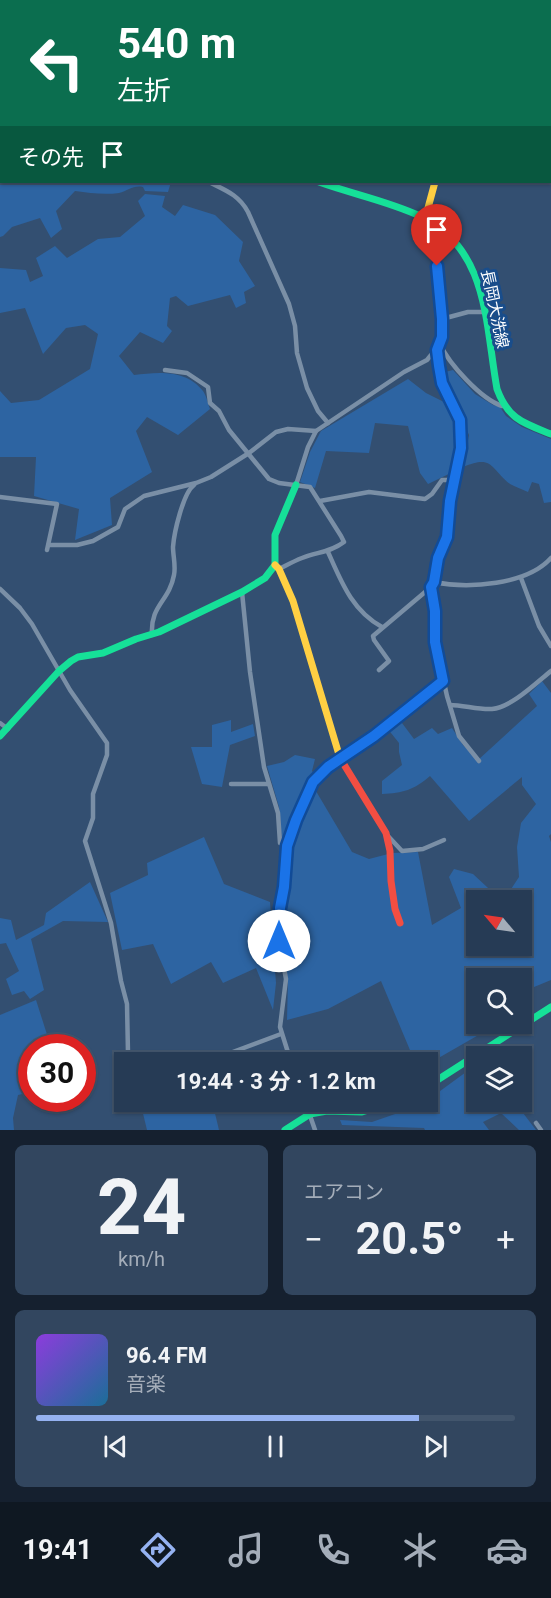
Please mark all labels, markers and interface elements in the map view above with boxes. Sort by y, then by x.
text: 540 m [117,19,236,68]
icon: left [18,24,96,102]
text: 左折 [117,75,171,107]
icon: arrive [96,138,129,171]
text: その先 [18,145,84,170]
pin [411,204,462,266]
icon: arrive [420,213,453,246]
street label: 長岡大洗線 [477,268,513,350]
north arrow [466,890,532,956]
map controls [466,890,532,1112]
position arrow [247,909,311,973]
button: search [466,968,532,1034]
speed limit sign: 30 [18,1034,96,1112]
button: layers [466,1046,532,1112]
text: 19:44 · 3 分 · 1.2 km [176,1069,376,1094]
text: 24 [97,1162,186,1253]
text: エアコン [304,1180,384,1204]
text: 20.5° [356,1212,464,1265]
text: − [304,1220,323,1259]
text: + [496,1220,515,1259]
text: km/h [118,1247,165,1271]
text: 96.4 FM [126,1343,207,1368]
text: 音楽 [126,1372,166,1396]
icon: previous [99,1430,132,1463]
icon: pause [259,1430,292,1463]
icon: next [419,1430,452,1463]
icon: directions [137,1529,179,1571]
icon: music [225,1529,267,1571]
icon: phone [312,1529,354,1571]
icon: climate [399,1529,441,1571]
icon: car [486,1529,528,1571]
text: 19:41 [23,1534,92,1566]

